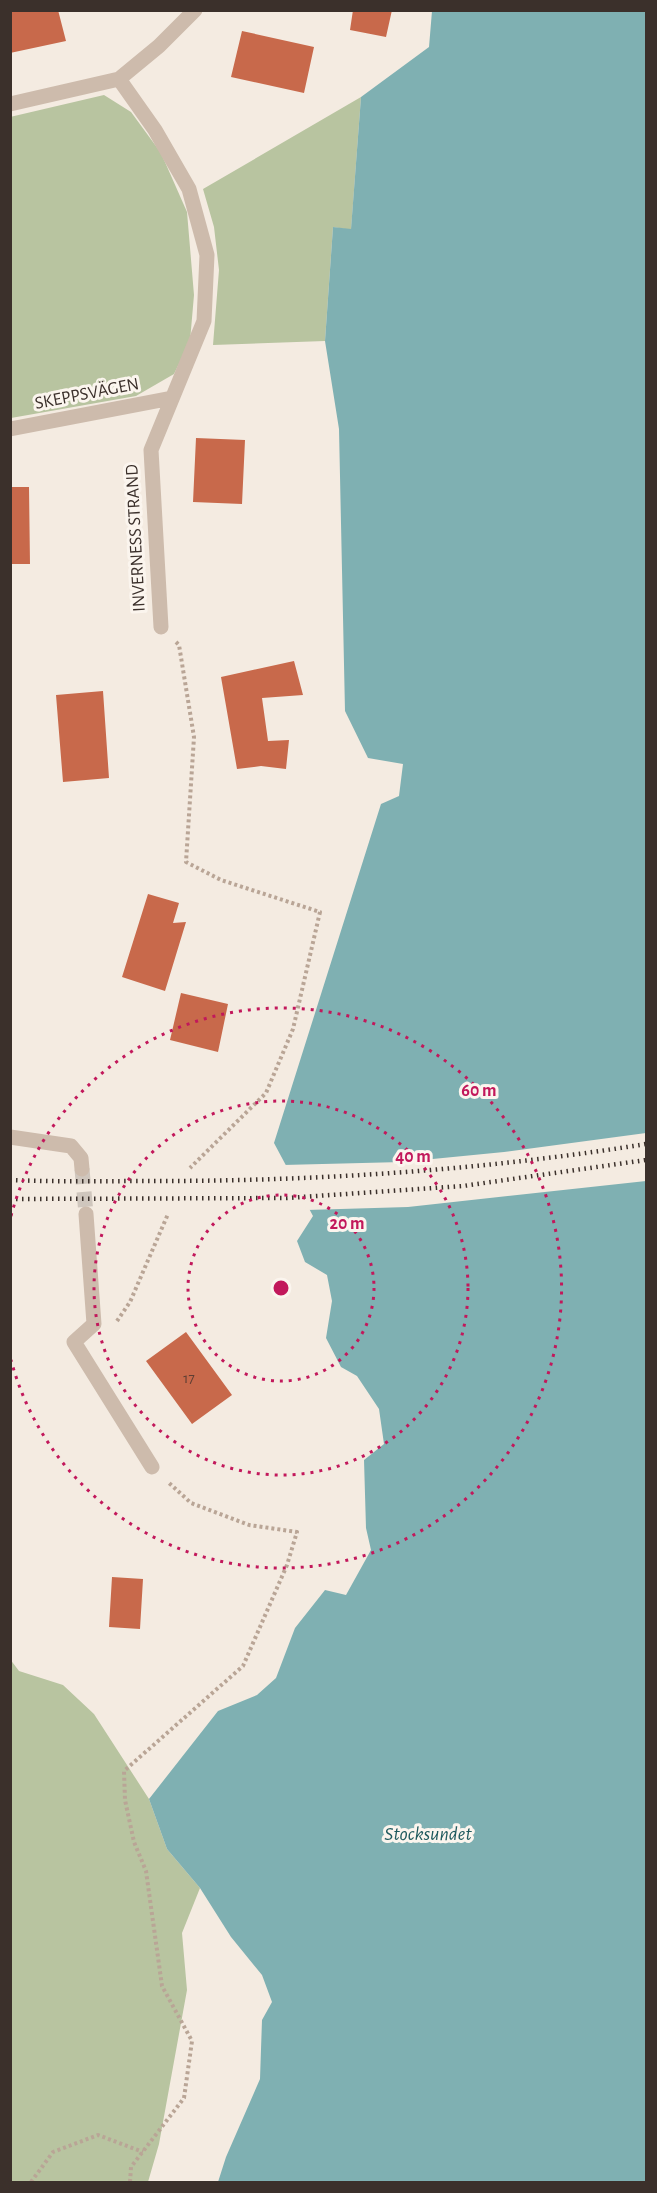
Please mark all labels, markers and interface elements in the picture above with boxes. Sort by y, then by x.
street label: SKEPPSVÄGEN [33,373,141,413]
street label: INVERNESS STRAND [123,464,149,612]
text: 60 m [461,1082,497,1100]
text: 40 m [395,1148,431,1166]
text: 20 m [329,1215,365,1233]
centre of rings [271,1278,291,1298]
house number: 17 [183,1371,195,1386]
water label: Stocksundet [384,1824,472,1844]

